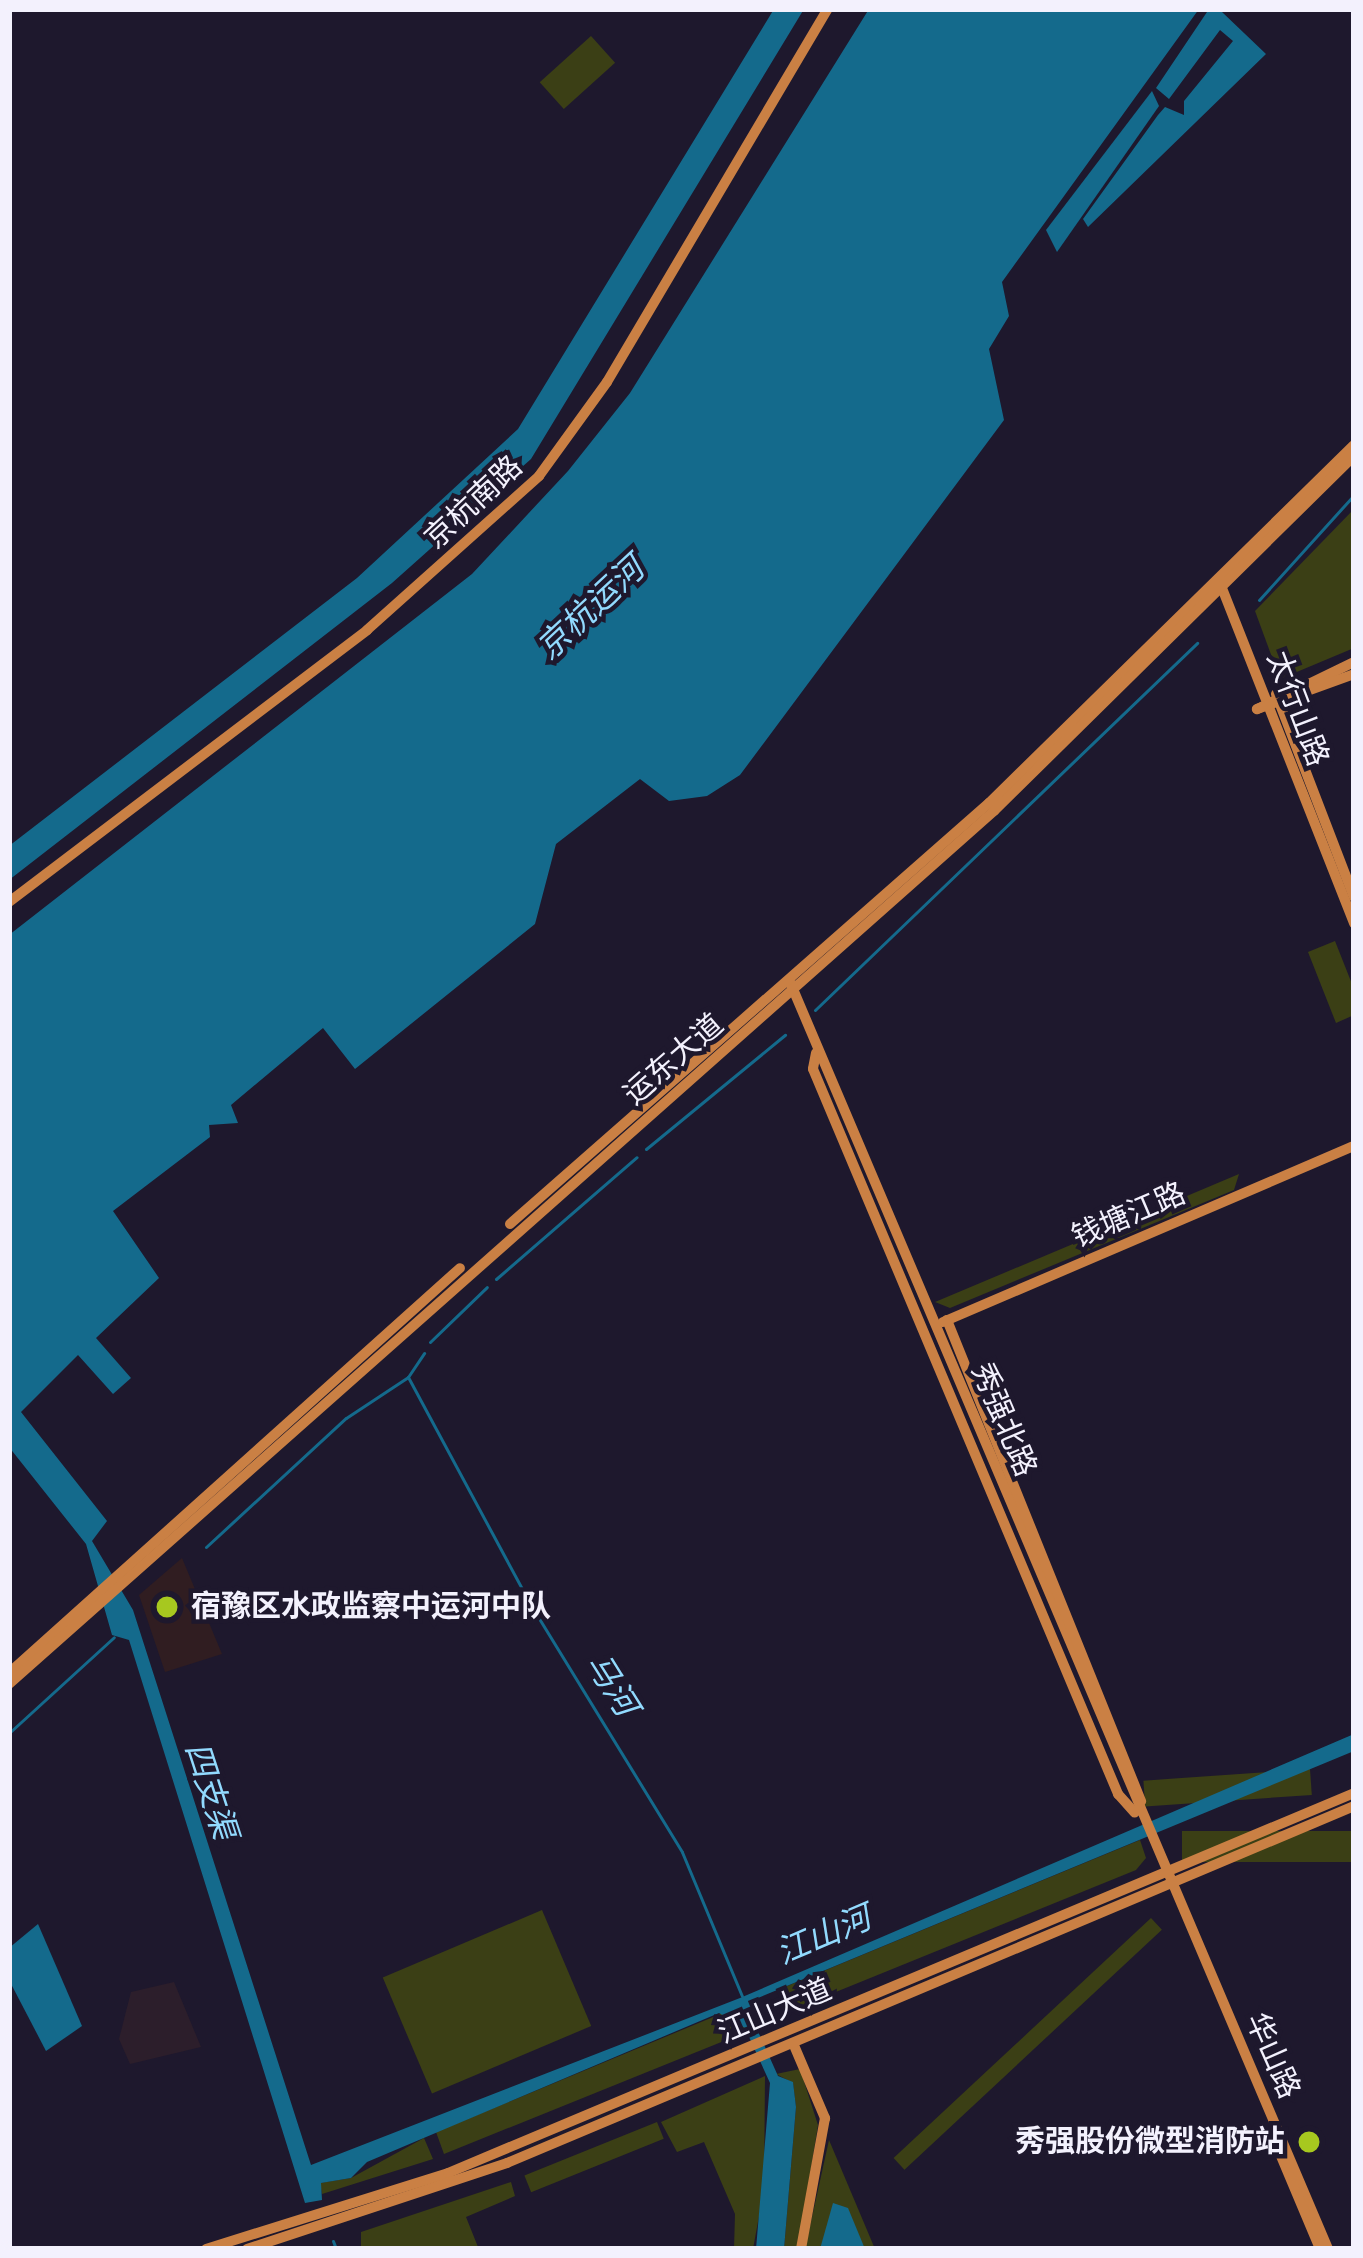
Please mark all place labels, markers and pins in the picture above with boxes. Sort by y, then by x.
place label: 宿豫区水政监察中运河中队 [191,1589,551,1625]
marker: 宿豫区水政监察中运河中队 [154,1594,180,1620]
place label: 秀强股份微型消防站 [1015,2124,1285,2160]
marker: 秀强股份微型消防站 [1296,2129,1322,2155]

